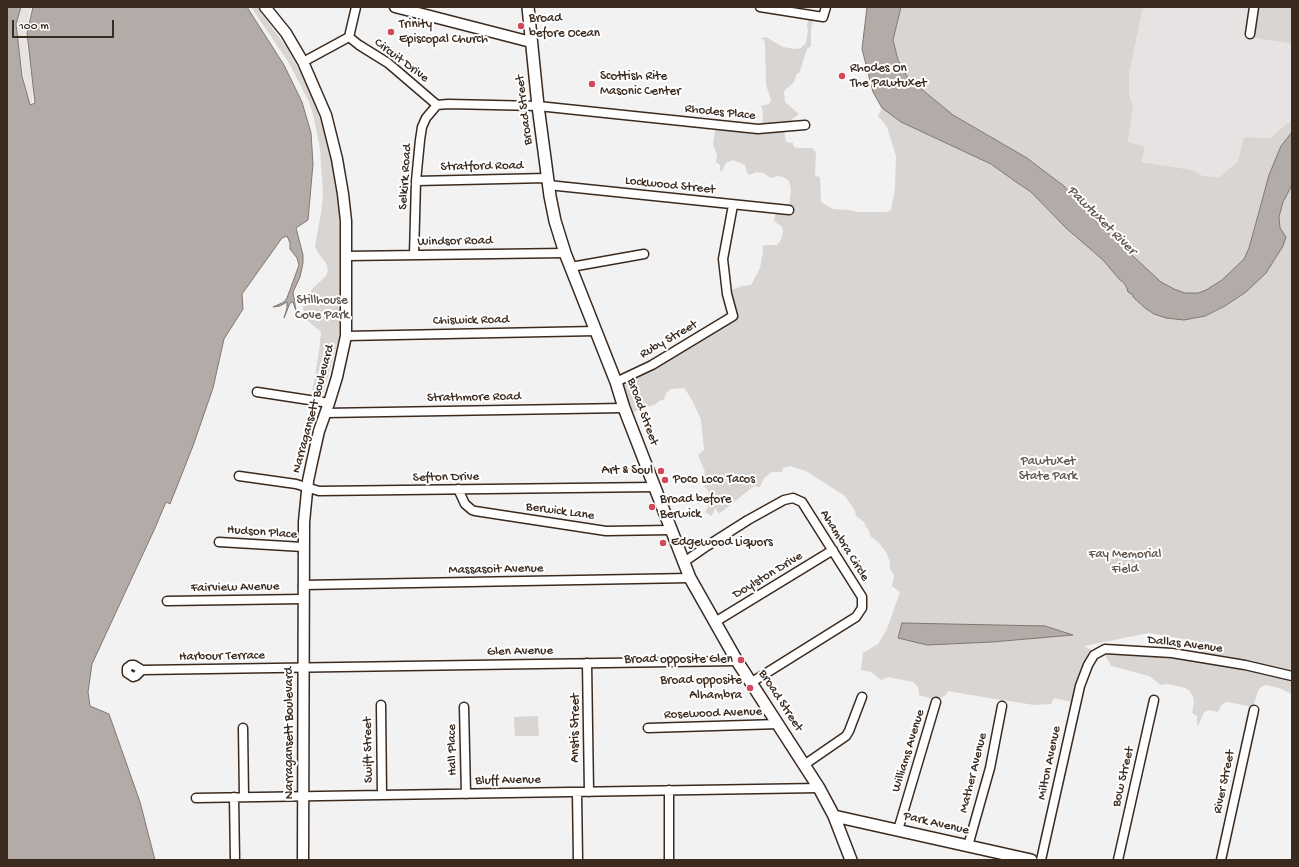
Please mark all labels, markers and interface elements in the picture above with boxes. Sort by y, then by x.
place label: Broad before Ocean [529,11,600,42]
scale bar [14,12,116,38]
place label: Trinity Episcopal Church [399,17,488,48]
text: 100 m [19,20,49,34]
marker: Broad before Ocean [516,21,526,31]
marker: Trinity Episcopal Church [386,27,396,37]
street label: Circuit Drive [371,35,431,87]
place label: Rhodes On The Pawtuxet [850,61,926,92]
place label: Scottish Rite Masonic Center [600,69,681,100]
marker: Rhodes On The Pawtuxet [837,71,847,81]
street label: Broad Street [513,74,537,146]
marker: Scottish Rite Masonic Center [587,79,597,89]
street label: Rhodes Place [684,102,756,124]
street label: Selkirk Road [396,143,416,211]
street label: Stratford Road [440,158,524,176]
street label: Lockwood Street [624,174,716,198]
water label: Pawtuxet River [1063,183,1139,259]
street label: Windsor Road [417,234,493,250]
park label: Stillhouse Cove Park [295,293,349,324]
street label: Chiswick Road [433,313,509,329]
street label: Ruby Street [637,317,701,363]
street label: Narragansett Boulevard [289,343,339,475]
street label: Broad Street [623,376,661,448]
street label: Strathmore Road [427,389,521,407]
park label: Pawtuxet State Park [1019,454,1077,485]
place label: Art & Soul [602,463,653,479]
marker: Art & Soul [656,466,666,476]
street label: Sefton Drive [413,470,479,486]
place label: Poco Loco Tacos [673,472,755,488]
marker: Poco Loco Tacos [660,475,670,485]
place label: Broad before Berwick [660,492,732,523]
street label: Berwick Lane [525,499,595,525]
marker: Broad before Berwick [647,502,657,512]
street label: Ahambra Circle [816,507,872,585]
street label: Hudson Place [226,523,298,543]
place label: Edgewood Liquors [671,535,773,551]
marker: Edgewood Liquors [658,538,668,548]
park label: Fay Memorial Field [1089,547,1161,578]
street label: Doylston Drive [730,549,806,603]
street label: Massasoit Avenue [448,561,544,579]
street label: Fairview Avenue [190,579,280,597]
street label: Dallas Avenue [1147,633,1223,657]
street label: Glen Avenue [487,644,553,660]
street label: Harbour Terrace [179,648,265,666]
place label: Broad opposite Glen [624,652,733,668]
marker: Broad opposite Glen [736,655,746,665]
street label: Narragansett Boulevard [282,667,298,799]
street label: Broad Street [754,667,806,735]
place label: Broad opposite Alhambra [660,673,742,704]
marker: Broad opposite Alhambra [745,683,755,693]
street label: Anstis Street [568,693,584,763]
street label: Rosewood Avenue [664,704,762,724]
street label: Williams Avenue [889,708,929,794]
street label: Swift Street [361,717,377,783]
street label: Hall Place [445,724,461,776]
street label: Milton Avenue [1035,725,1065,801]
street label: Mather Avenue [957,731,991,815]
street label: Bow Street [1110,745,1138,809]
street label: River Street [1211,749,1239,815]
street label: Bluff Avenue [475,773,541,789]
street label: Park Avenue [902,809,970,839]

